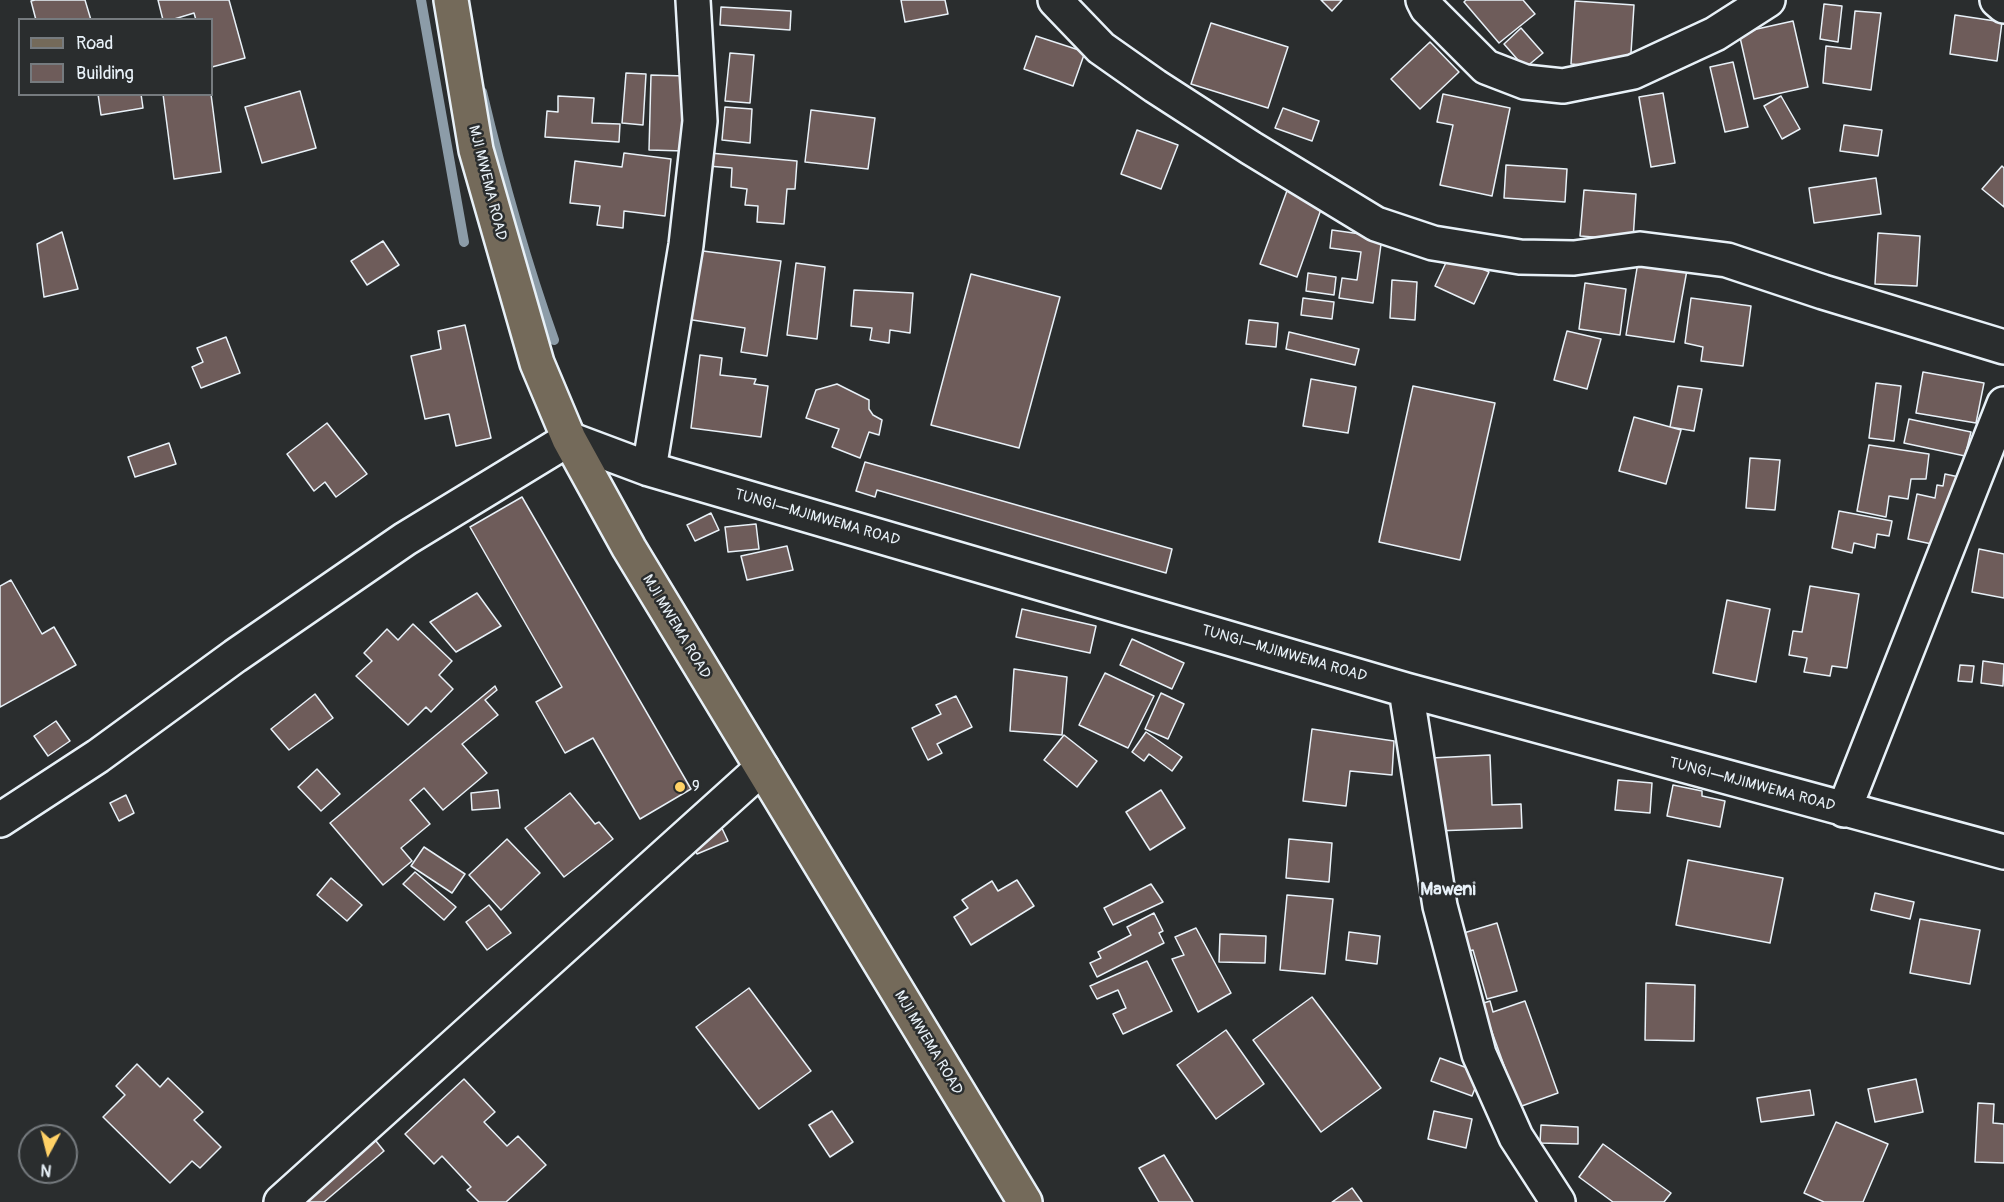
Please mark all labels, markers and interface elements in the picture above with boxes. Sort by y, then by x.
legend [18,18,213,96]
text: Road [76,32,113,55]
text: Building [76,62,134,85]
street label: MJI MWEMA ROAD [464,124,510,242]
street label: TUNGI—MJIMWEMA ROAD [732,486,902,550]
street label: MJI MWEMA ROAD [638,572,714,682]
street label: TUNGI—MJIMWEMA ROAD [1199,622,1369,686]
street label: TUNGI—MJIMWEMA ROAD [1667,754,1837,816]
place label: 9 [692,778,700,796]
marker: 9 [673,780,687,794]
district label: Maweni [1420,879,1476,901]
street label: MJI MWEMA ROAD [890,988,966,1098]
north arrow [18,1124,78,1184]
text: N [39,1159,53,1180]

